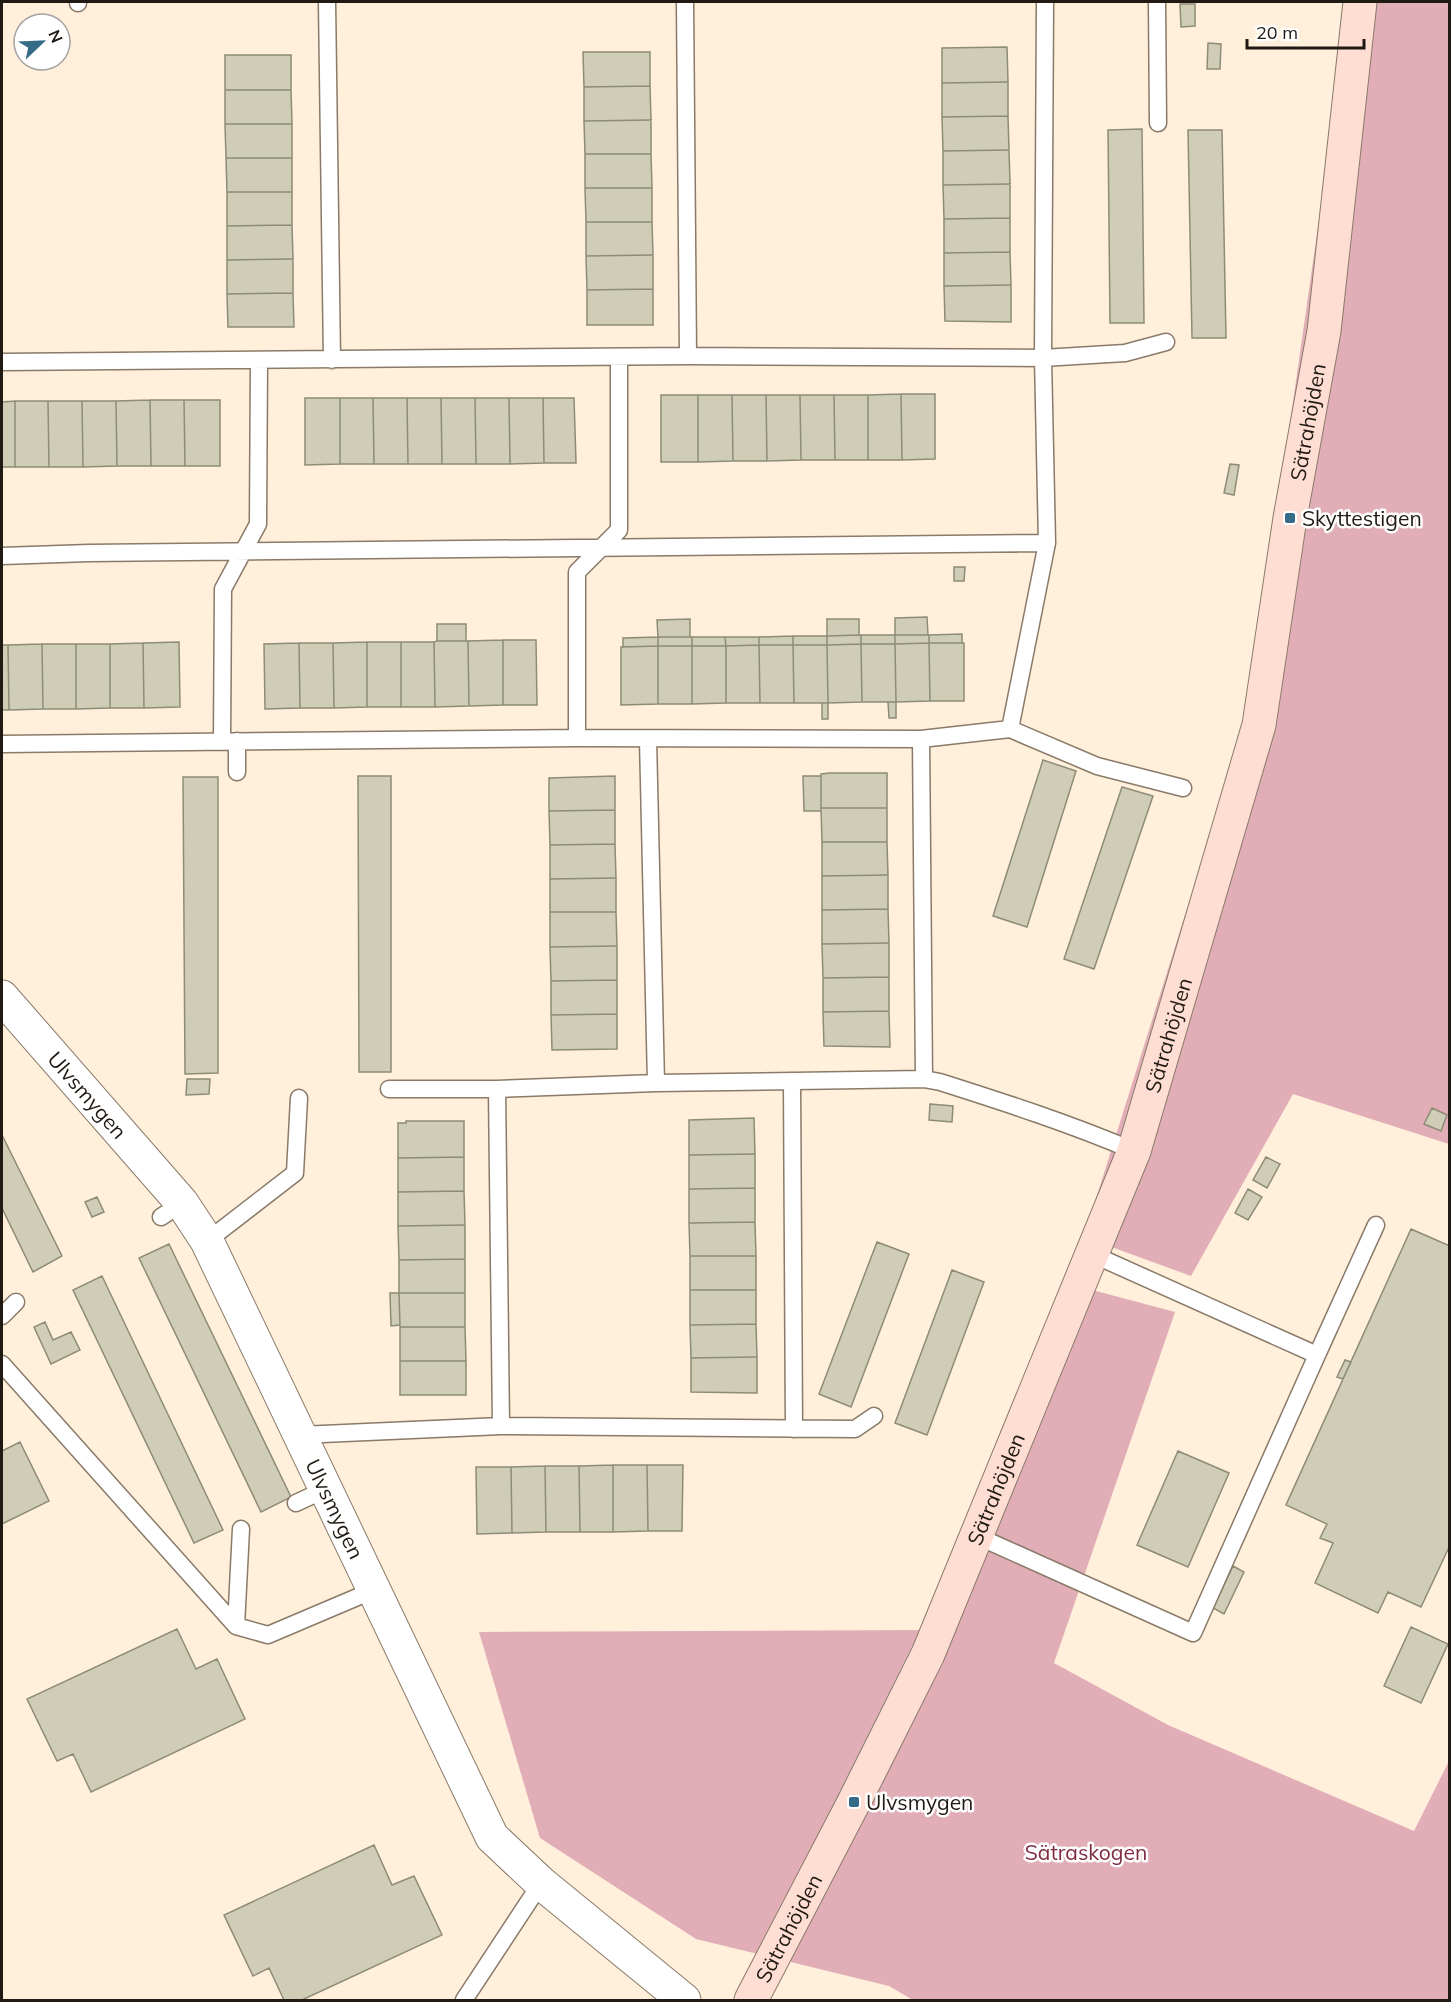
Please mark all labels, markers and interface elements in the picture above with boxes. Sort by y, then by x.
north arrow [12,12,72,72]
scale bar [1247,12,1364,50]
text: 20 m [1256,21,1298,44]
text: N [44,27,67,46]
street label: Sätrahöjden [1284,361,1331,483]
place label: Skyttestigen [1302,505,1422,531]
marker: Skyttestigen [1283,511,1297,525]
street label: Sätrahöjden [1139,974,1197,1096]
street label: Ulvsmygen [42,1046,133,1144]
street label: Sätrahöjden [961,1429,1030,1549]
street label: Ulvsmygen [300,1455,370,1563]
place label: Ulvsmygen [866,1789,973,1815]
marker: Ulvsmygen [847,1795,861,1809]
park label: Sätraskogen [1025,1839,1147,1865]
street label: Sätrahöjden [749,1869,827,1987]

